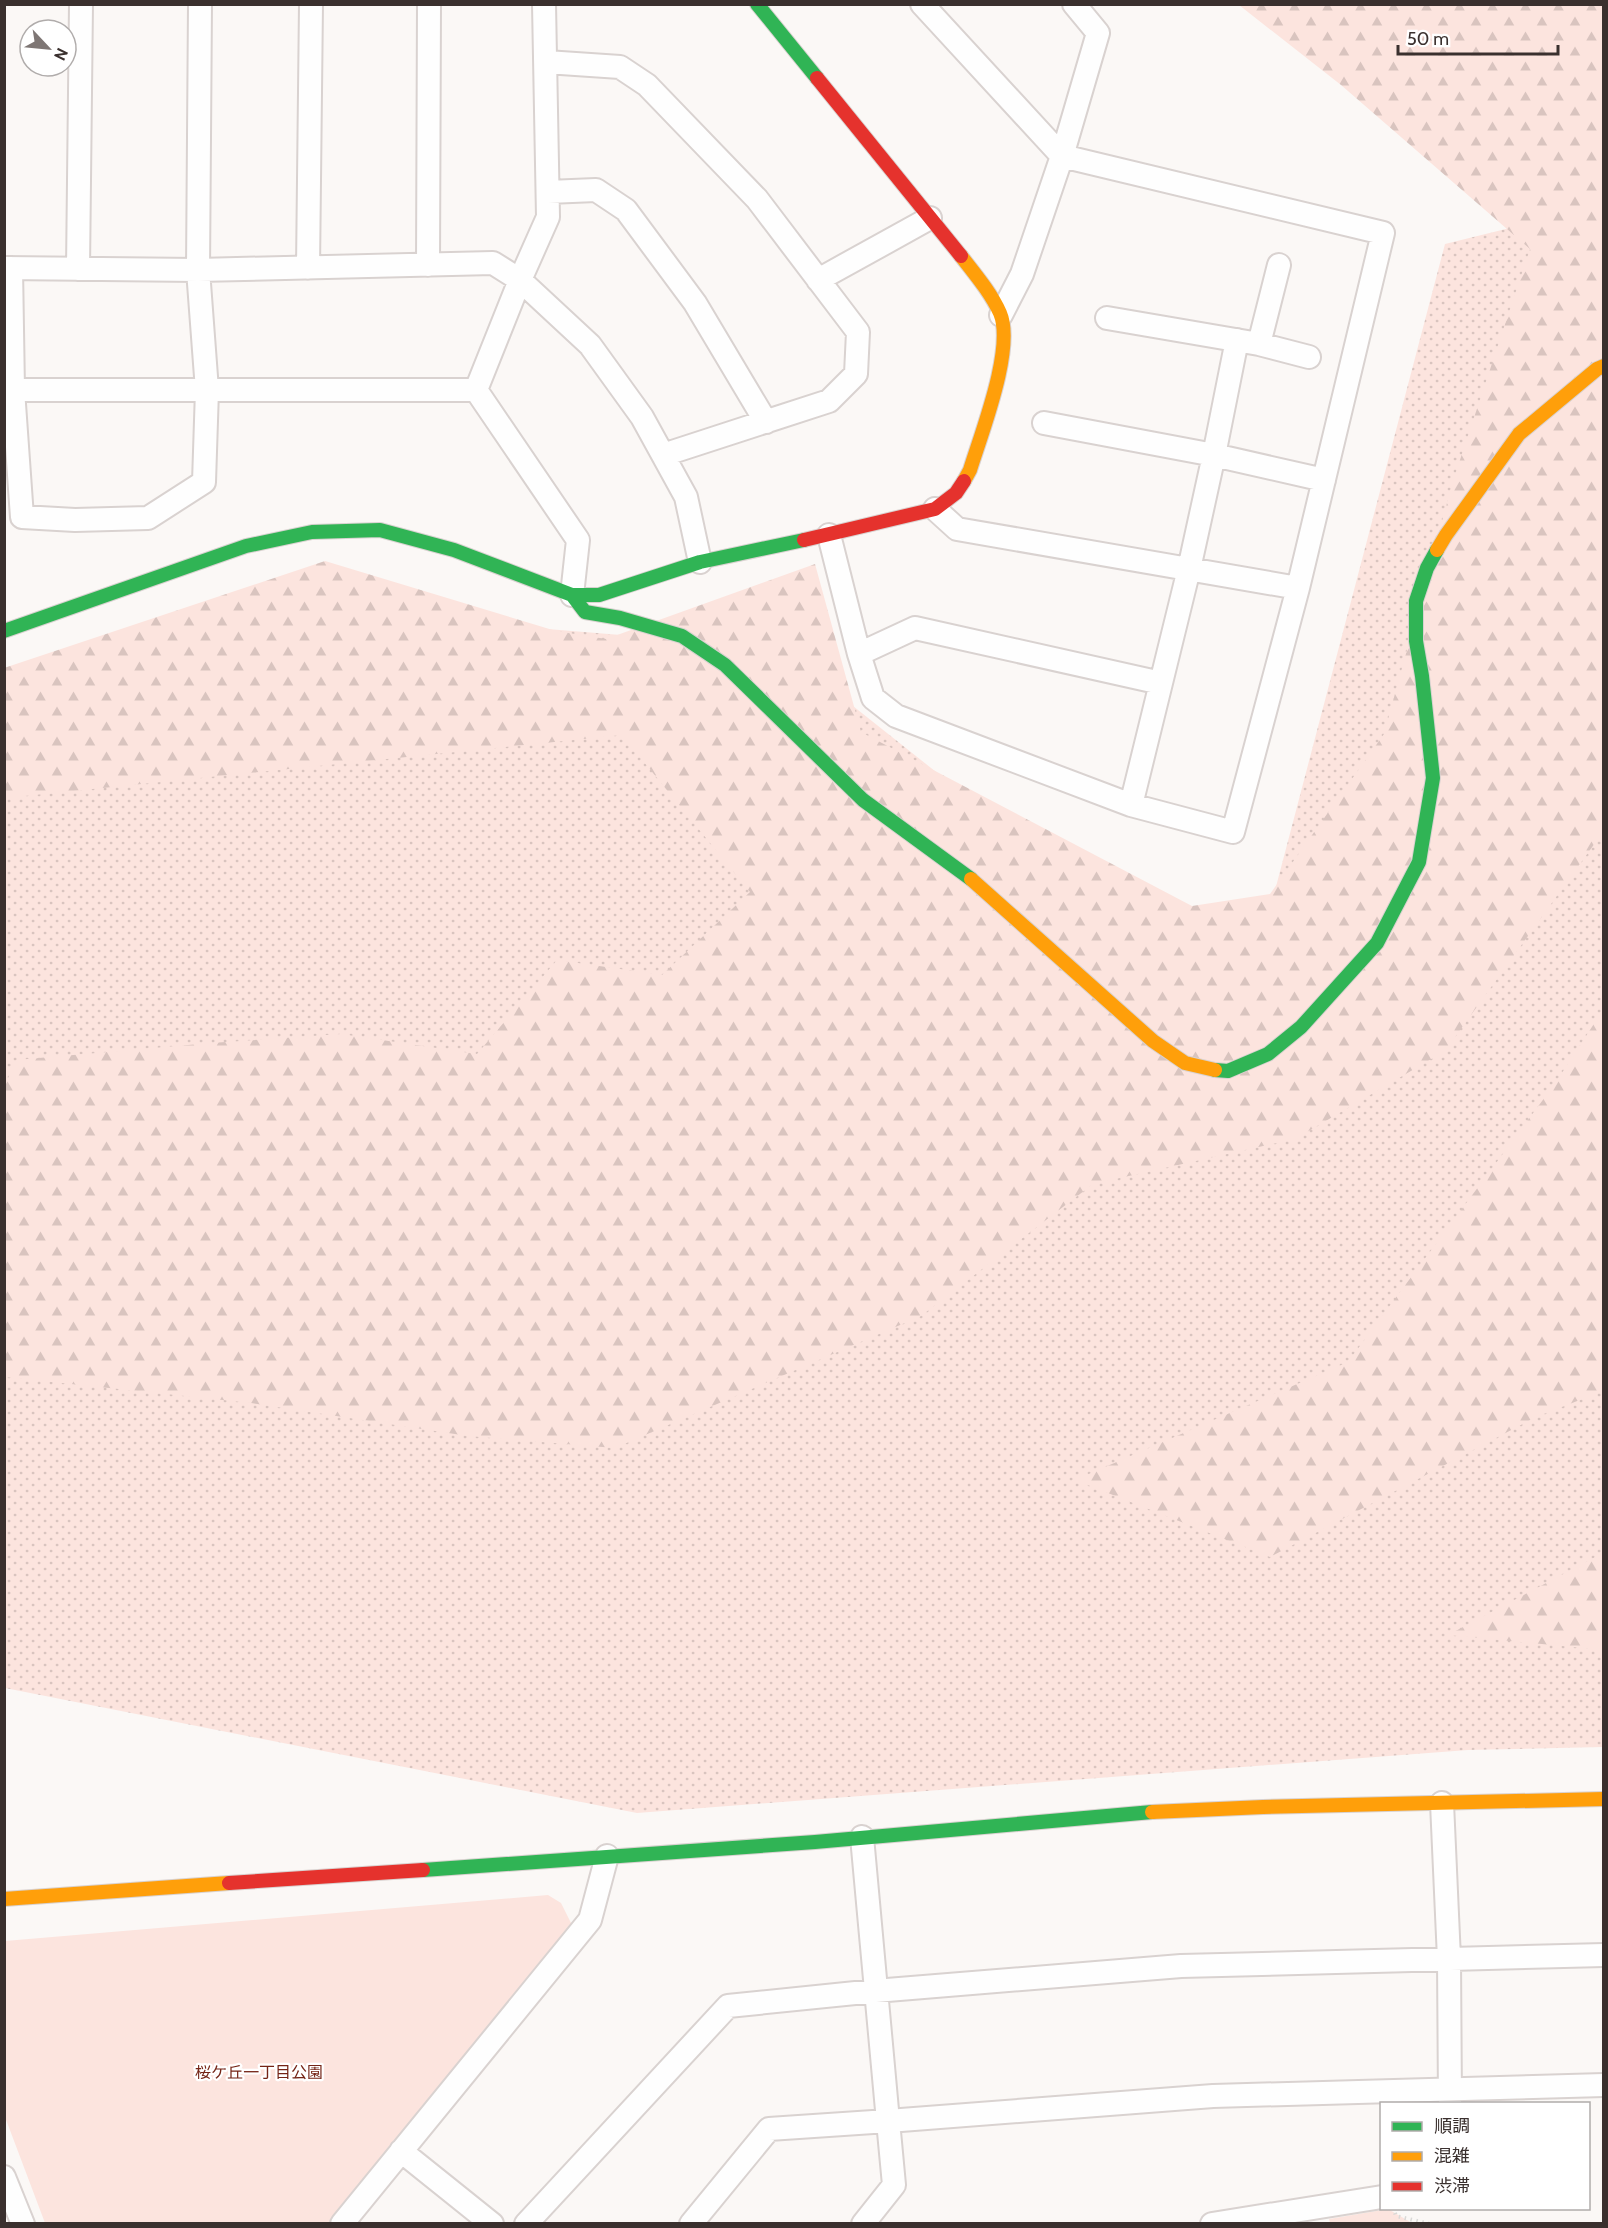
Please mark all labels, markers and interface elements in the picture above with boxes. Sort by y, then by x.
north arrow [18,18,78,78]
scale bar [1398,18,1558,56]
text: 50 m [1407,28,1449,50]
text: N [50,45,72,64]
park label: 桜ケ丘一丁目公園 [195,2063,323,2082]
legend [1380,2102,1590,2210]
text: 順調 [1434,2115,1470,2137]
text: 混雑 [1434,2145,1470,2167]
text: 渋滞 [1434,2175,1470,2197]

